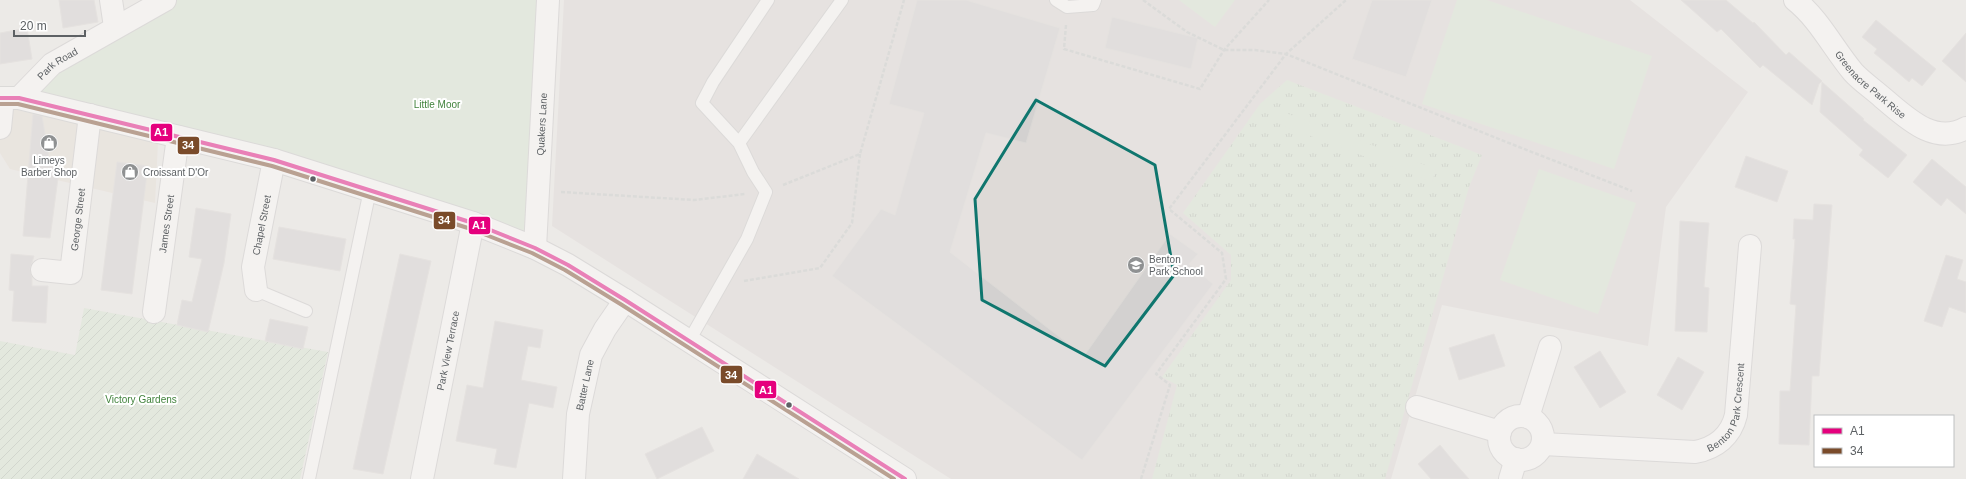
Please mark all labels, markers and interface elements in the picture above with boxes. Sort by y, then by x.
scale bar [14,12,85,38]
text: 20 m [20,19,47,33]
street label: Park Road [35,46,80,82]
street label: Greenacre Park Rise [1833,49,1908,121]
street label: Quakers Lane [535,92,549,156]
park label: Little Moor [414,99,461,110]
line badge: A1 [150,123,173,142]
text: A1 [154,126,168,138]
shop icon: Limeys Barber Shop [39,133,59,153]
line badge: 34 [177,136,200,155]
text: 34 [182,139,195,151]
place label: Limeys Barber Shop [21,155,78,178]
shop icon: Croissant D'Or [120,162,140,182]
place label: Croissant D'Or [143,167,209,178]
unlabelled marker [308,174,318,184]
street label: George Street [69,188,87,251]
street label: James Street [157,194,176,254]
street label: Chapel Street [250,194,273,256]
line badge: 34 [433,211,456,230]
text: 34 [438,214,451,226]
line badge: A1 [468,216,491,235]
text: A1 [472,219,486,231]
place label: Benton Park School [1149,254,1203,277]
school or university icon: Benton Park School [1126,255,1146,275]
street label: Park View Terrace [435,309,461,391]
street label: Batter Lane [574,358,596,411]
street label: Benton Park Crescent [1705,363,1746,454]
line badge: 34 [720,365,743,384]
text: 34 [725,369,738,381]
line badge: A1 [754,380,777,399]
text: A1 [759,384,773,396]
park label: Victory Gardens [105,394,177,405]
unlabelled marker [784,400,794,410]
legend [1814,415,1954,467]
text: A1 [1850,424,1865,438]
text: 34 [1850,444,1864,458]

